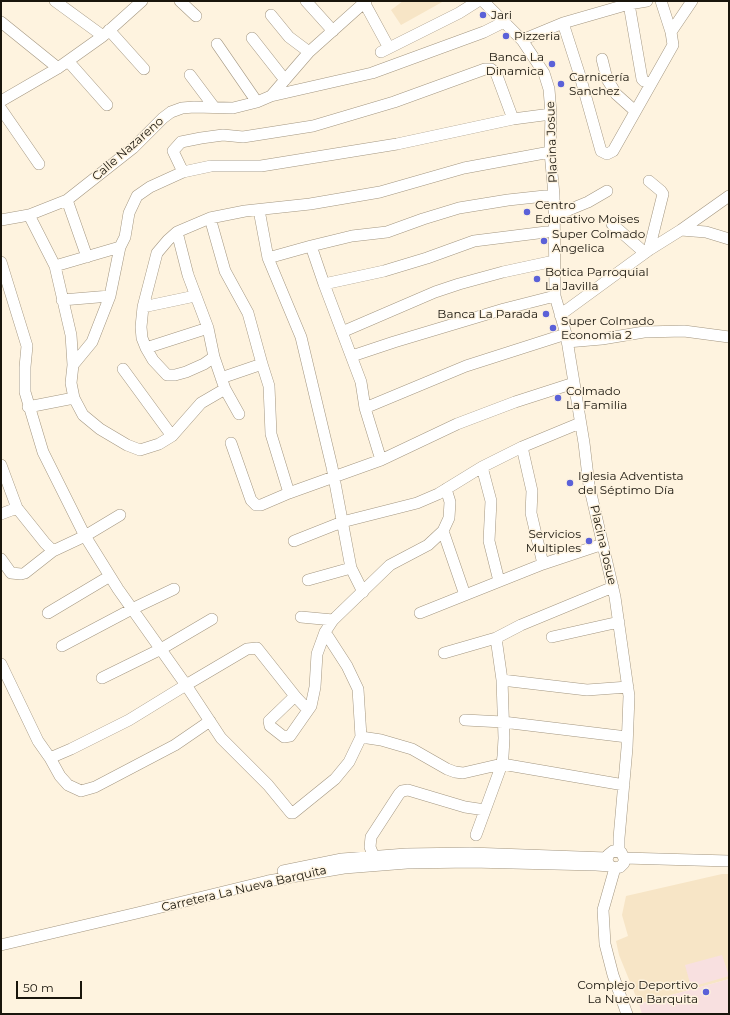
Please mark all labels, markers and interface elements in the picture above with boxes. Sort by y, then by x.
place label: Jari [491,8,512,22]
marker: Jari [478,10,488,20]
place label: Pizzeria [514,29,560,43]
marker: Pizzeria [501,31,511,41]
place label: Banca La Dinamica [486,50,544,78]
marker: Banca La Dinamica [547,59,557,69]
place label: Carnicería Sanchez [569,70,629,98]
marker: Carnicería Sanchez [556,79,566,89]
street label: Placina Josue [543,101,561,183]
street label: Calle Nazareno [89,114,167,184]
place label: Centro Educativo Moises [535,198,639,226]
marker: Centro Educativo Moises [522,207,532,217]
place label: Super Colmado Angelica [552,227,645,255]
marker: Super Colmado Angelica [539,236,549,246]
place label: Botica Parroquial La Javilla [545,265,649,293]
marker: Botica Parroquial La Javilla [532,274,542,284]
place label: Banca La Parada [437,307,538,321]
marker: Banca La Parada [541,309,551,319]
place label: Super Colmado Economia 2 [561,314,654,342]
marker: Super Colmado Economia 2 [548,323,558,333]
place label: Colmado La Familia [566,384,627,412]
marker: Colmado La Familia [553,393,563,403]
place label: Iglesia Adventista del Séptimo Día [578,469,684,497]
marker: Iglesia Adventista del Séptimo Día [565,478,575,488]
street label: Placina Josue [587,504,619,586]
place label: Servicios Multiples [526,527,581,555]
marker: Servicios Multiples [584,536,594,546]
street label: Carretera La Nueva Barquita [160,863,328,915]
scale bar [18,973,84,999]
place label: Complejo Deportivo La Nueva Barquita [577,978,698,1006]
text: 50 m [23,980,54,995]
marker: Complejo Deportivo La Nueva Barquita [701,987,711,997]

